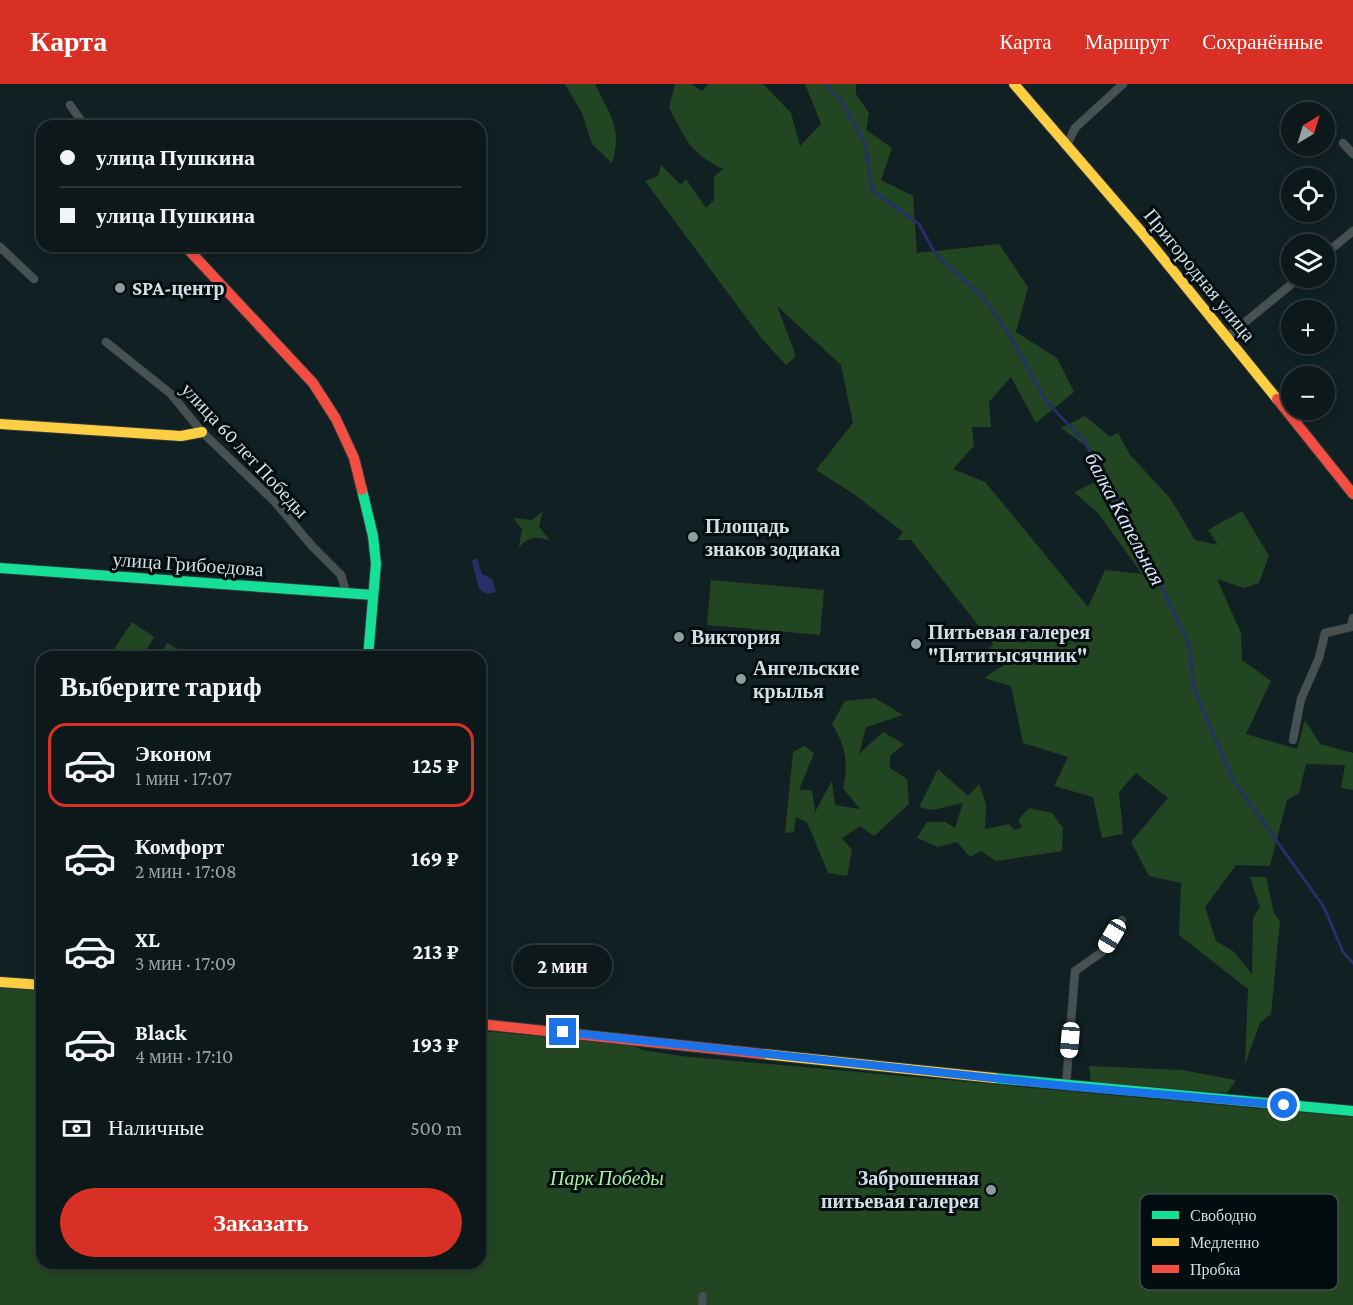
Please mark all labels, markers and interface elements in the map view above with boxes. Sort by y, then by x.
text: Карта [30,26,107,57]
text: Карта [1000,30,1052,54]
text: Маршрут [1085,30,1169,54]
text: Сохранённые [1202,30,1323,54]
north arrow [1281,102,1335,156]
map controls [1281,102,1335,420]
text: улица Пушкина [96,145,255,170]
button: locate [1281,168,1335,222]
text: улица Пушкина [96,203,255,228]
street label: Пригородная улица [1139,204,1260,347]
button: layers [1281,234,1335,288]
place label: SPA-центр [132,277,225,300]
marker: SPA-центр [113,281,127,295]
button: + [1281,300,1335,354]
button: − [1281,366,1335,420]
street label: улица 60 лет Победы [176,378,313,523]
water label: балка Капельная [1080,448,1170,590]
place label: Площадь знаков зодиака [705,515,840,560]
marker: Площадь знаков зодиака [686,530,700,544]
street label: улица Грибоедова [112,548,264,581]
place label: Питьевая галерея "Пятитысячник" [928,621,1090,666]
place label: Виктория [691,626,781,649]
marker: Виктория [672,630,686,644]
marker: Питьевая галерея "Пятитысячник" [909,637,923,651]
place label: Ангельские крылья [753,657,859,703]
text: Выберите тариф [60,672,262,702]
marker: Ангельские крылья [734,672,748,686]
icon: car [63,738,117,792]
text: Эконом [135,741,212,766]
text: 125 ₽ [412,753,459,778]
text: 1 мин · 17:07 [135,767,232,789]
icon: car [63,831,117,885]
text: Комфорт [135,834,224,859]
text: 169 ₽ [411,846,459,871]
text: 2 мин · 17:08 [135,860,237,882]
car [1095,916,1129,956]
icon: car [63,924,117,978]
text: XL [135,927,160,952]
text: 213 ₽ [412,939,459,964]
callout: 2 мин [514,945,612,987]
text: 3 мин · 17:09 [135,952,236,974]
text: 2 мин [537,955,588,977]
icon: car [63,1017,117,1071]
route end [549,1018,576,1045]
text: Black [135,1020,187,1045]
car [1059,1021,1081,1059]
text: 193 ₽ [412,1032,459,1057]
text: 4 мин · 17:10 [135,1045,233,1067]
route start [1270,1091,1297,1118]
icon: cash [60,1112,93,1145]
text: Наличные [108,1115,204,1140]
text: 500 m [410,1117,462,1139]
park label: Парк Победы [549,1167,664,1190]
place label: Заброшенная питьевая галерея [821,1167,979,1213]
marker: Заброшенная питьевая галерея [984,1183,998,1197]
button: Заказать [60,1188,462,1257]
legend [1140,1194,1338,1290]
text: Свободно [1190,1207,1257,1225]
text: Медленно [1190,1234,1259,1252]
text: Пробка [1190,1261,1240,1279]

